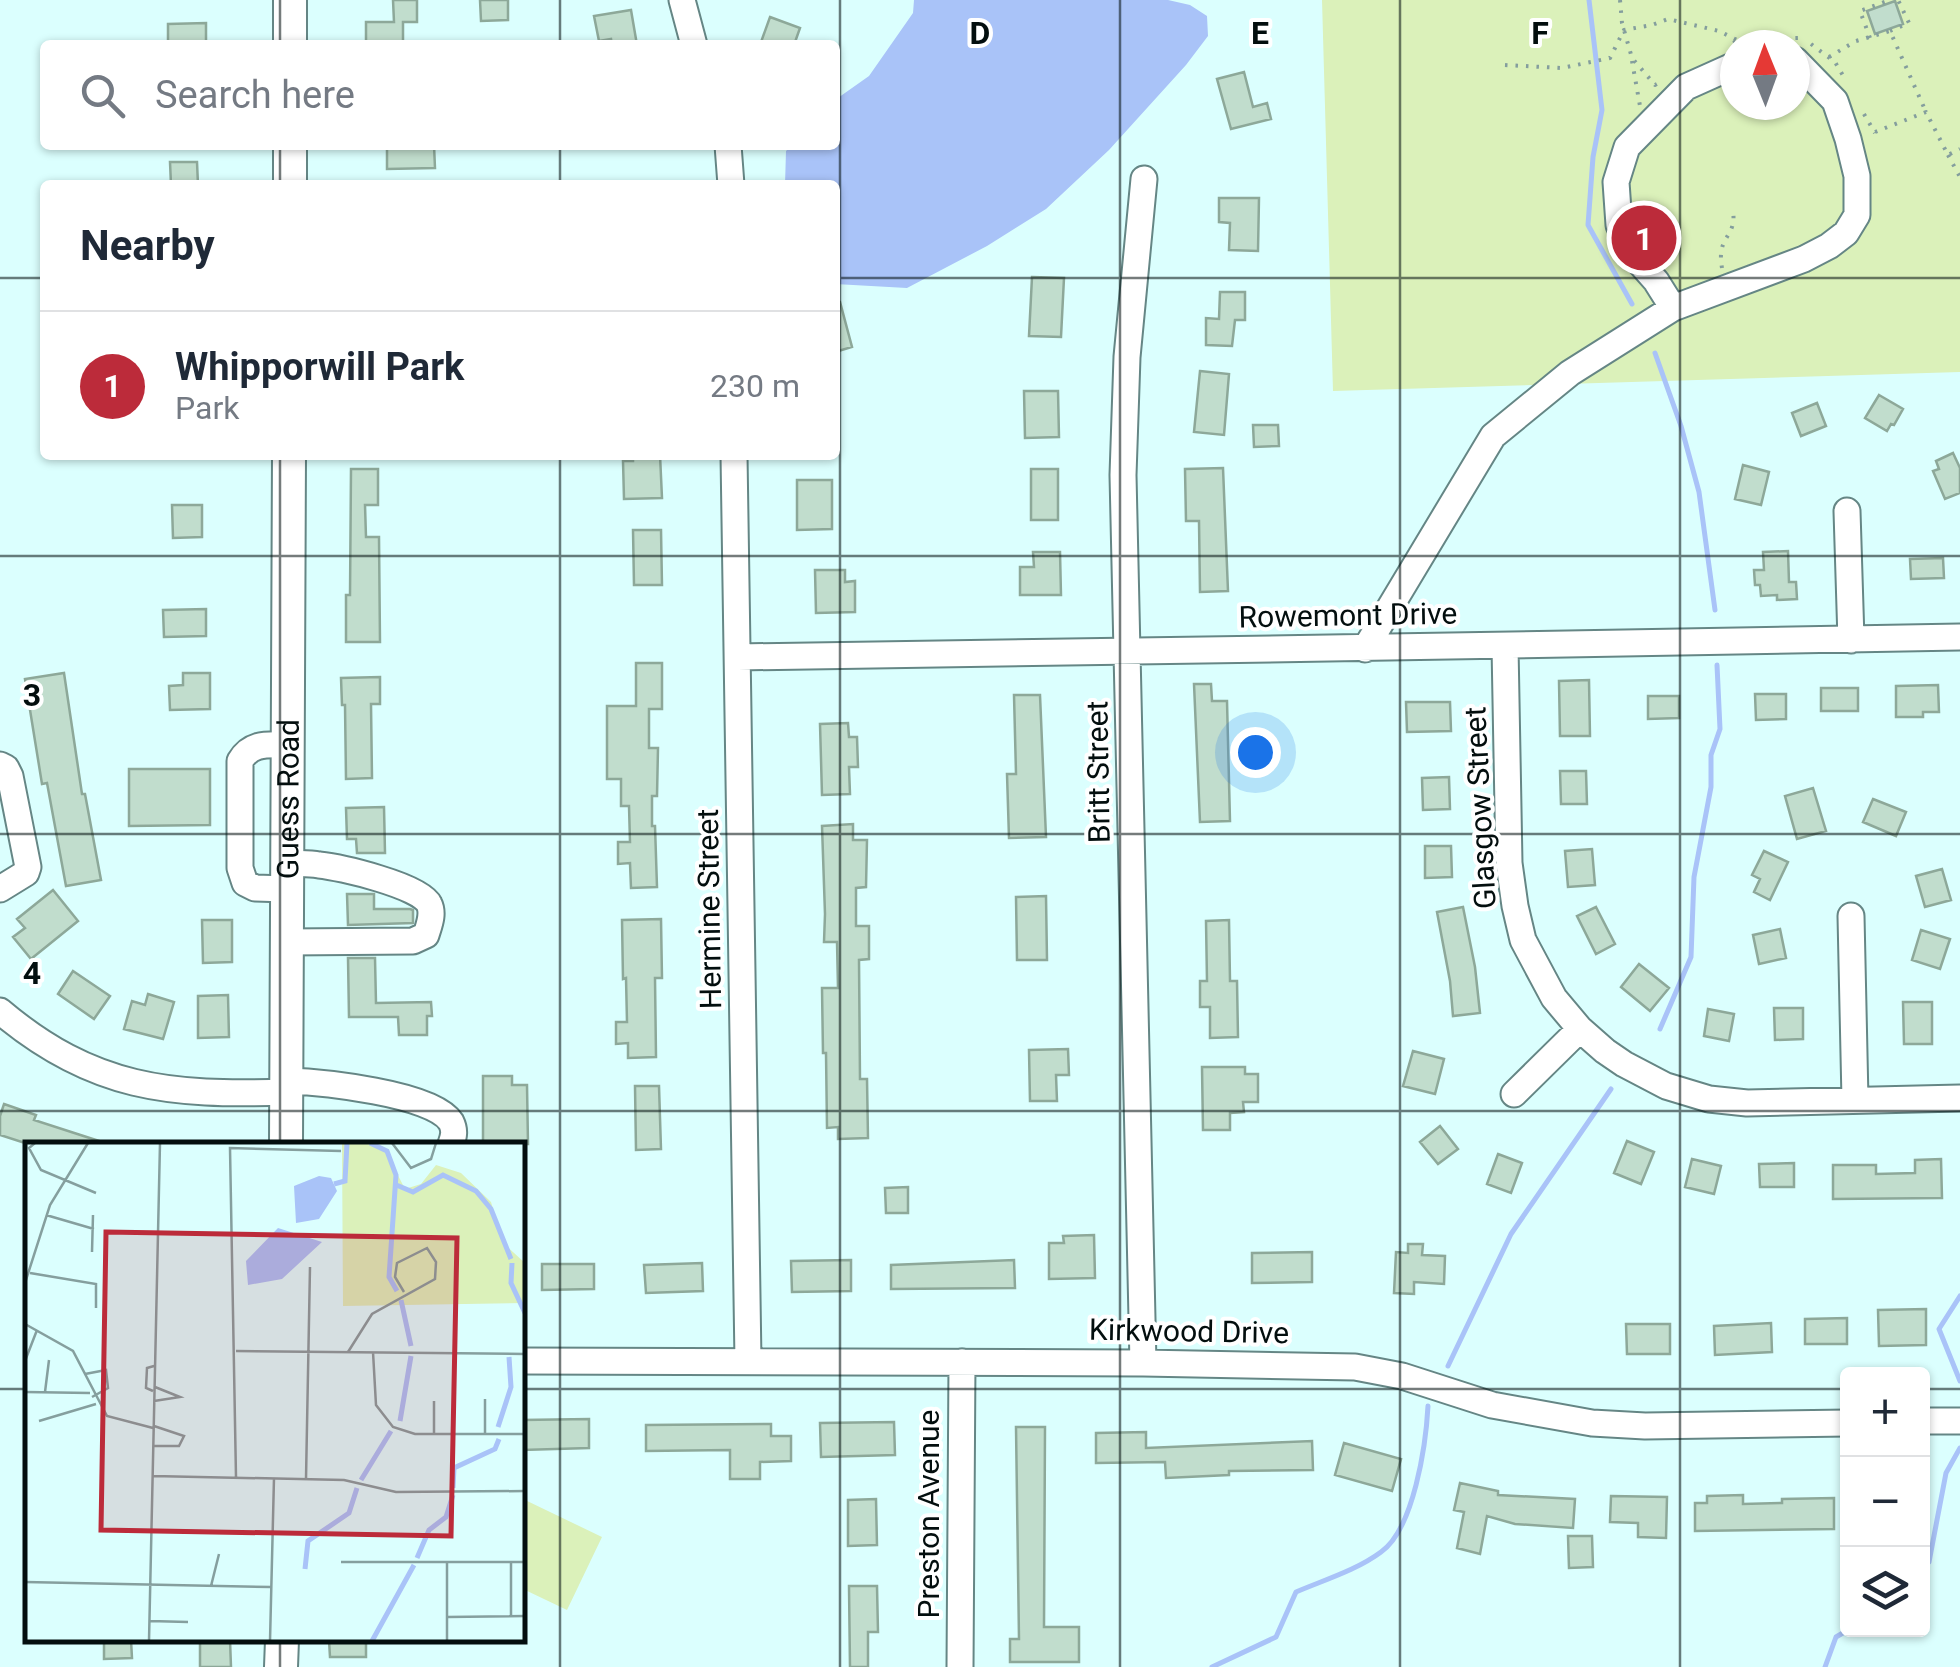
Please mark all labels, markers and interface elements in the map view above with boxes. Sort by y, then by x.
text: D [970,14,990,52]
text: E [1251,14,1269,52]
text: F [1531,14,1549,52]
north arrow [1720,30,1810,120]
search box [40,40,840,150]
icon: search [75,68,130,123]
text: Search here [155,73,355,117]
pin: 1 [1612,200,1676,276]
text: Nearby [80,221,215,270]
text: Whipporwill Park [175,345,464,389]
text: 1 [103,367,122,405]
text: 230 m [710,367,800,405]
text: Park [175,389,239,427]
street label: Rowemont Drive [1238,596,1458,634]
text: 3 [23,676,41,714]
street label: Britt Street [1079,701,1117,843]
street label: Glasgow Street [1457,706,1503,910]
street label: Guess Road [270,719,305,879]
your location [1230,727,1281,778]
street label: Hermine Street [690,809,728,1009]
text: 4 [23,954,41,992]
inset map [25,1142,525,1642]
street label: Kirkwood Drive [1089,1312,1289,1350]
map controls [1840,1367,1930,1637]
button: + [1840,1367,1930,1457]
street label: Preston Avenue [911,1410,946,1618]
button: − [1840,1457,1930,1547]
button: layers [1840,1547,1930,1637]

